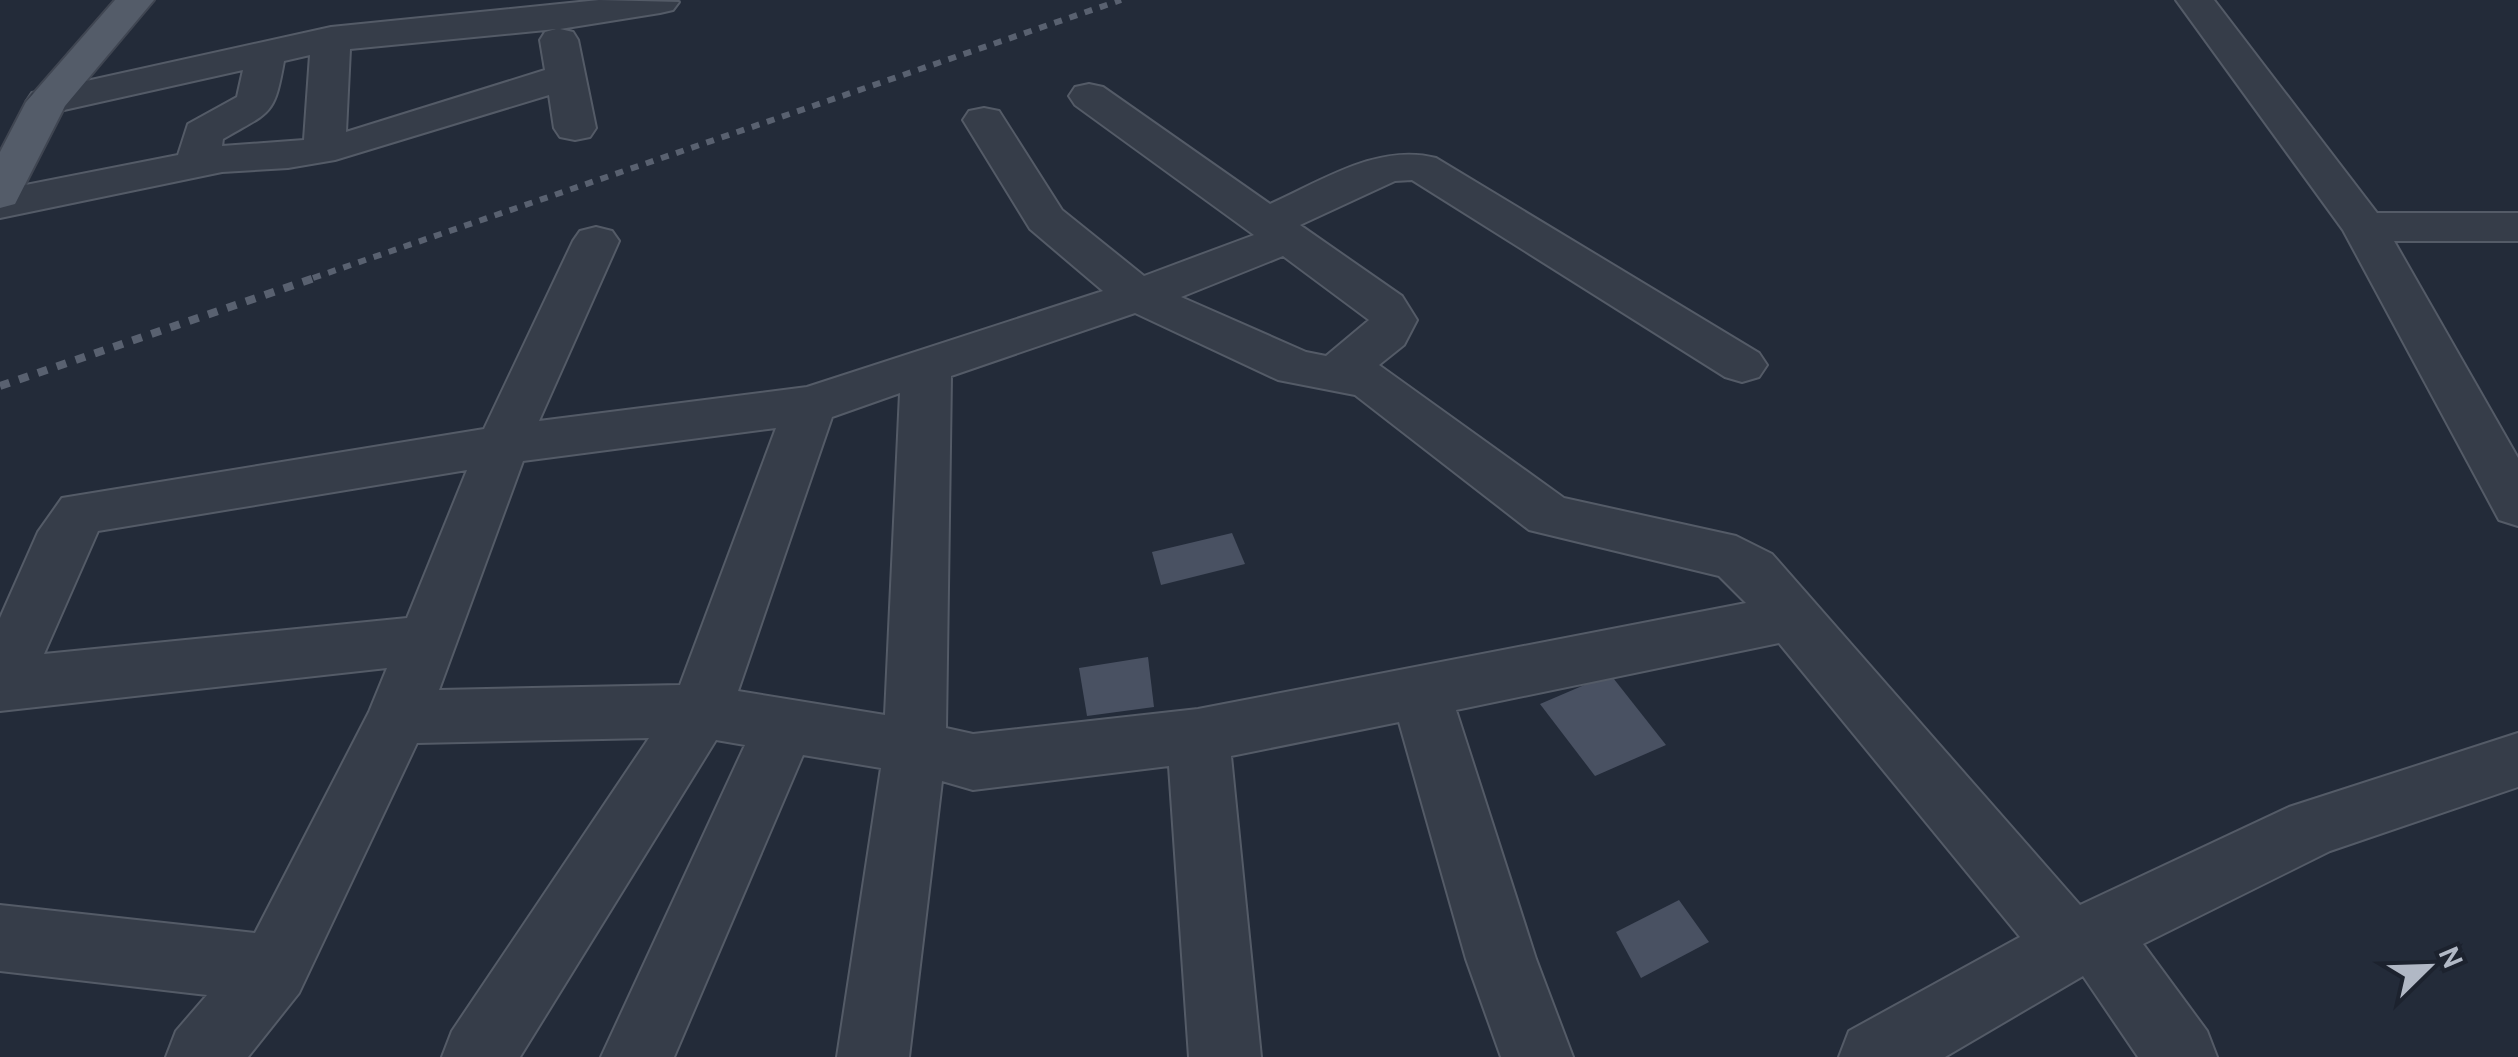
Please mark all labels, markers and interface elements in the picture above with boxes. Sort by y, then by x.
north arrow [2378,917,2478,1017]
text: N [2431,941,2471,973]

